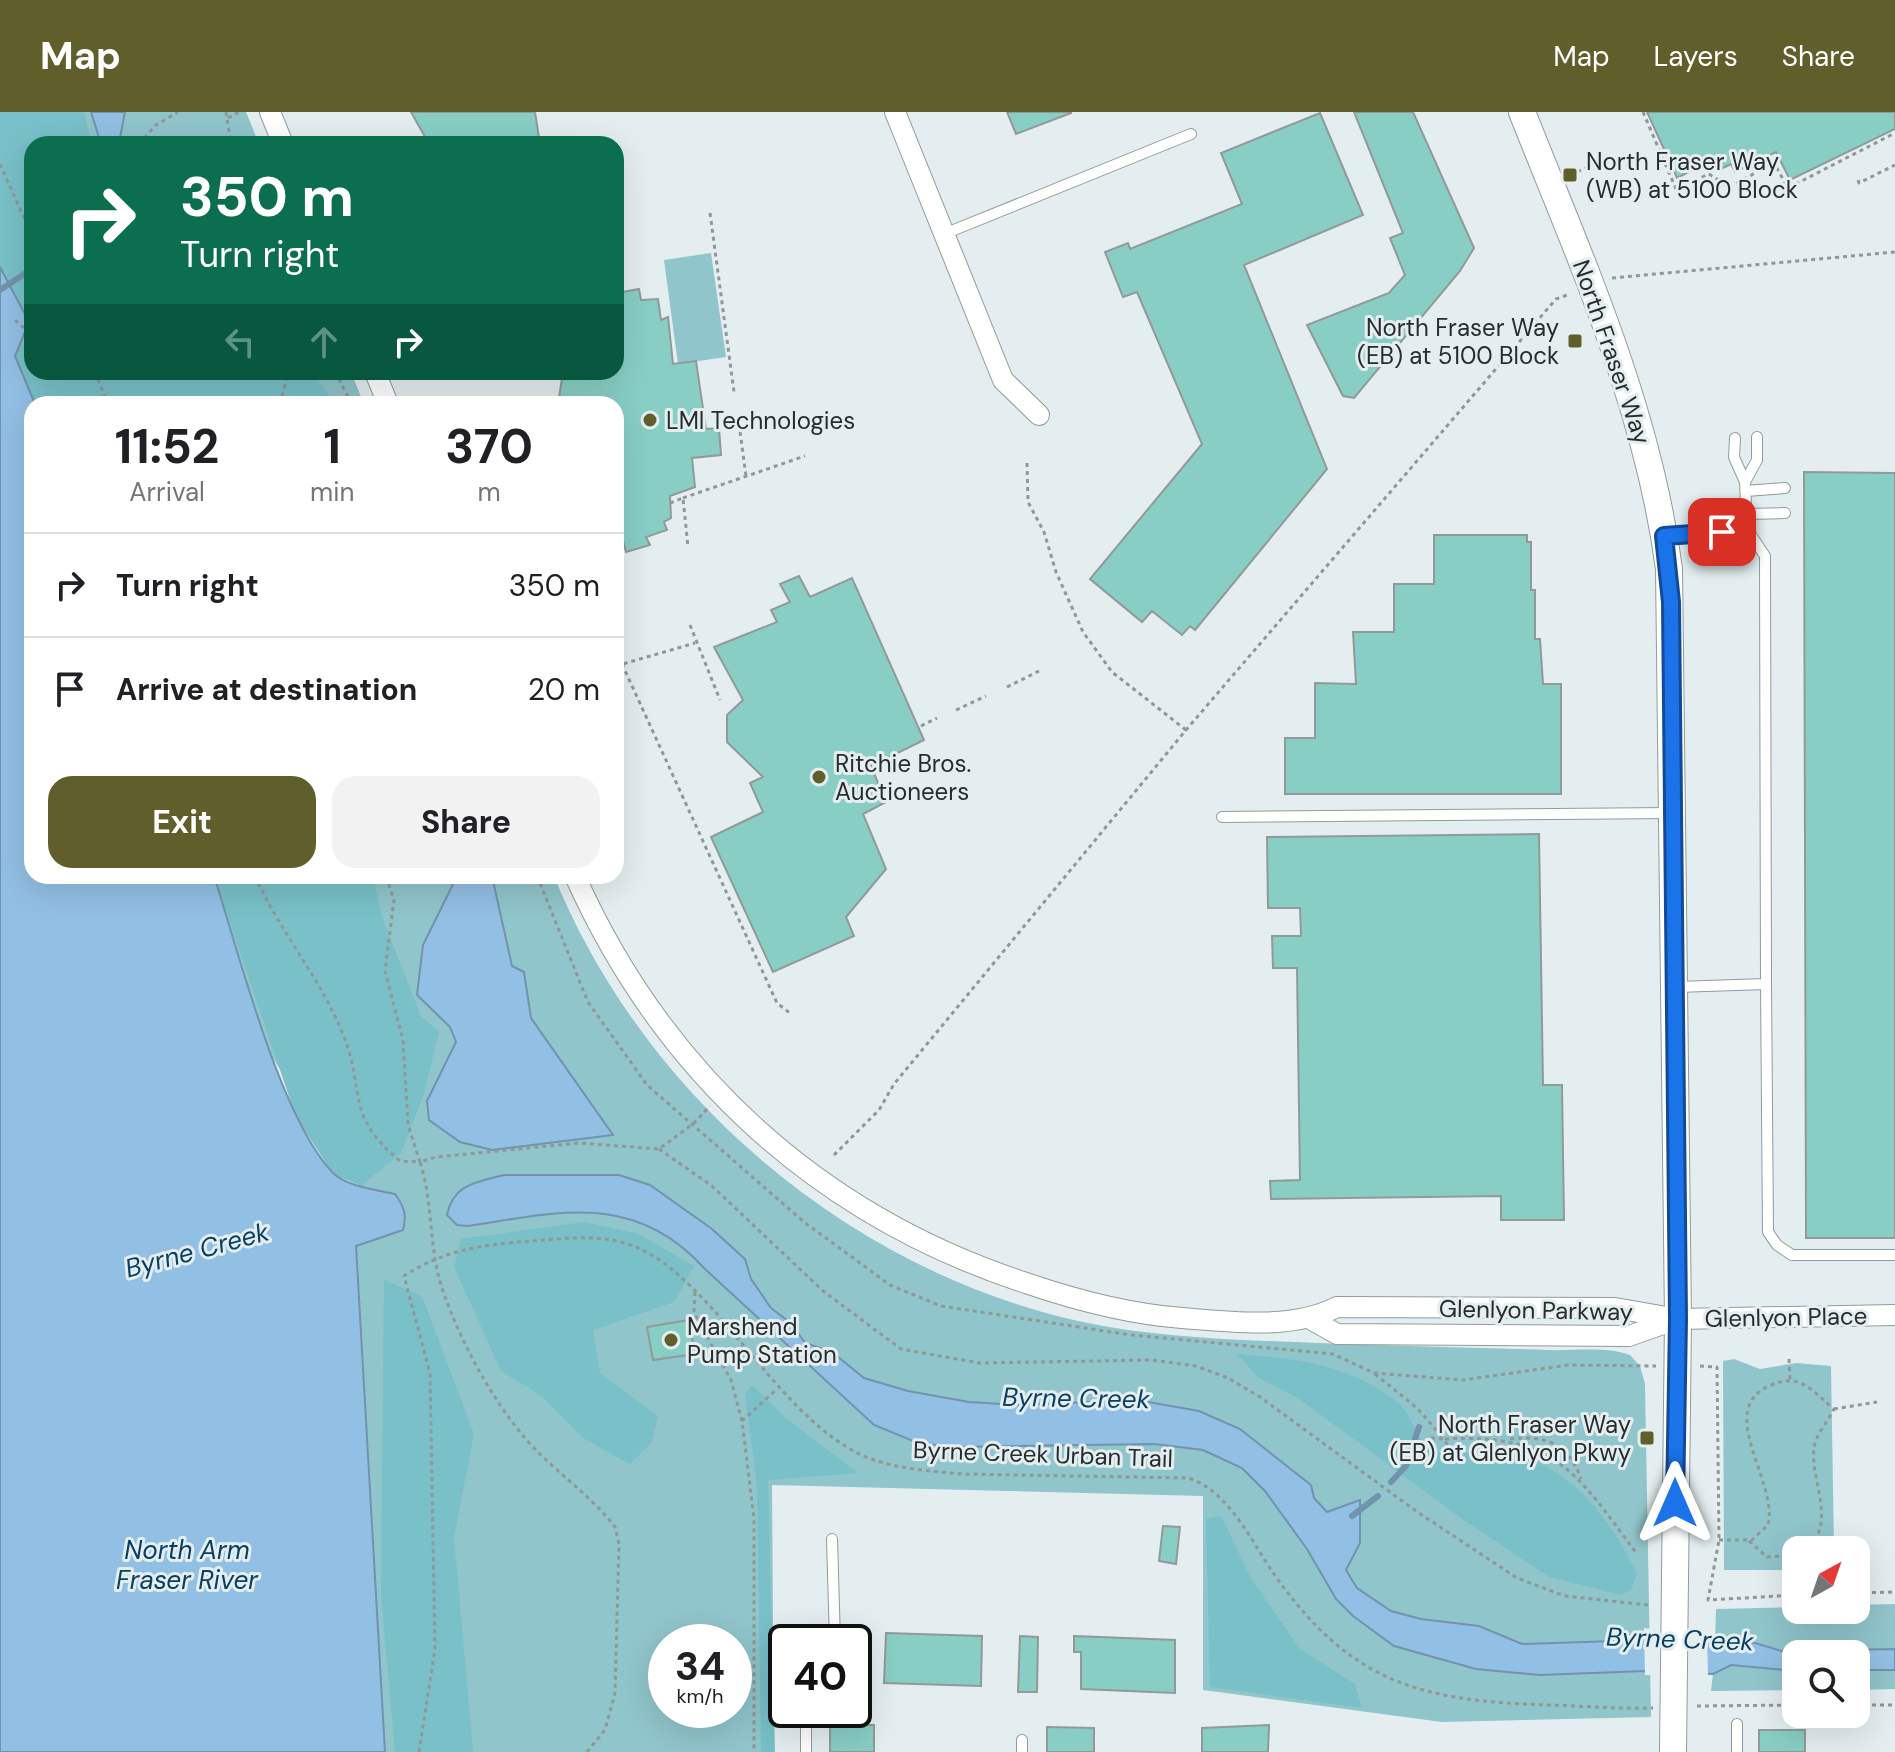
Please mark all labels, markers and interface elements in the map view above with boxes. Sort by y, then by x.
text: Map [40,31,121,81]
text: Map [1553,38,1610,75]
text: Layers [1654,38,1738,75]
text: Share [1782,38,1855,75]
place label: North Fraser Way (WB) at 5100 Block [1586,146,1798,205]
text: 350 m [180,160,354,233]
marker: North Fraser Way (WB) at 5100 Block [1561,166,1579,184]
icon: right [48,168,152,272]
text: Turn right [180,231,339,278]
street label: North Fraser Way [1566,256,1658,448]
place label: North Fraser Way (EB) at 5100 Block [1357,312,1559,371]
icon: left [218,320,262,364]
icon: ahead [302,320,346,364]
icon: right [386,320,430,364]
marker: North Fraser Way (EB) at 5100 Block [1566,332,1584,350]
place label: LMI Technologies [666,405,855,436]
marker: LMI Technologies [641,411,659,429]
text: 11:52 [115,415,219,478]
text: 1 [323,415,341,478]
text: 370 [445,415,533,478]
text: Arrival [129,475,205,509]
text: min [310,475,354,509]
text: m [478,475,501,509]
pin [1688,498,1756,566]
icon: arrive [1700,510,1744,554]
icon: right [48,563,92,607]
text: Turn right [116,566,259,605]
text: 350 m [509,566,600,605]
icon: arrive [48,667,92,711]
text: Arrive at destination [116,670,417,709]
text: 20 m [528,670,600,709]
place label: Ritchie Bros. Auctioneers [835,748,971,807]
marker: Ritchie Bros. Auctioneers [810,768,828,786]
button: Exit [48,776,316,868]
button: Share [332,776,600,868]
water label: Byrne Creek [121,1214,273,1286]
street label: Glenlyon Parkway [1439,1293,1633,1327]
street label: Glenlyon Place [1704,1300,1868,1334]
place label: Marshend Pump Station [687,1311,837,1370]
marker: Marshend Pump Station [662,1331,680,1349]
water label: Byrne Creek [1002,1380,1151,1416]
place label: North Fraser Way (EB) at Glenlyon Pkwy [1390,1409,1631,1468]
marker: North Fraser Way (EB) at Glenlyon Pkwy [1638,1429,1656,1447]
street label: Byrne Creek Urban Trail [913,1434,1173,1474]
position arrow [1633,1461,1717,1545]
water label: North Arm Fraser River [116,1533,259,1597]
north arrow [1782,1536,1870,1624]
map controls [1782,1536,1870,1728]
water label: Byrne Creek [1606,1619,1755,1659]
speed limit sign: 40 [768,1624,872,1728]
text: 34 [675,1640,725,1692]
button: search [1782,1640,1870,1728]
text: km/h [676,1683,724,1709]

